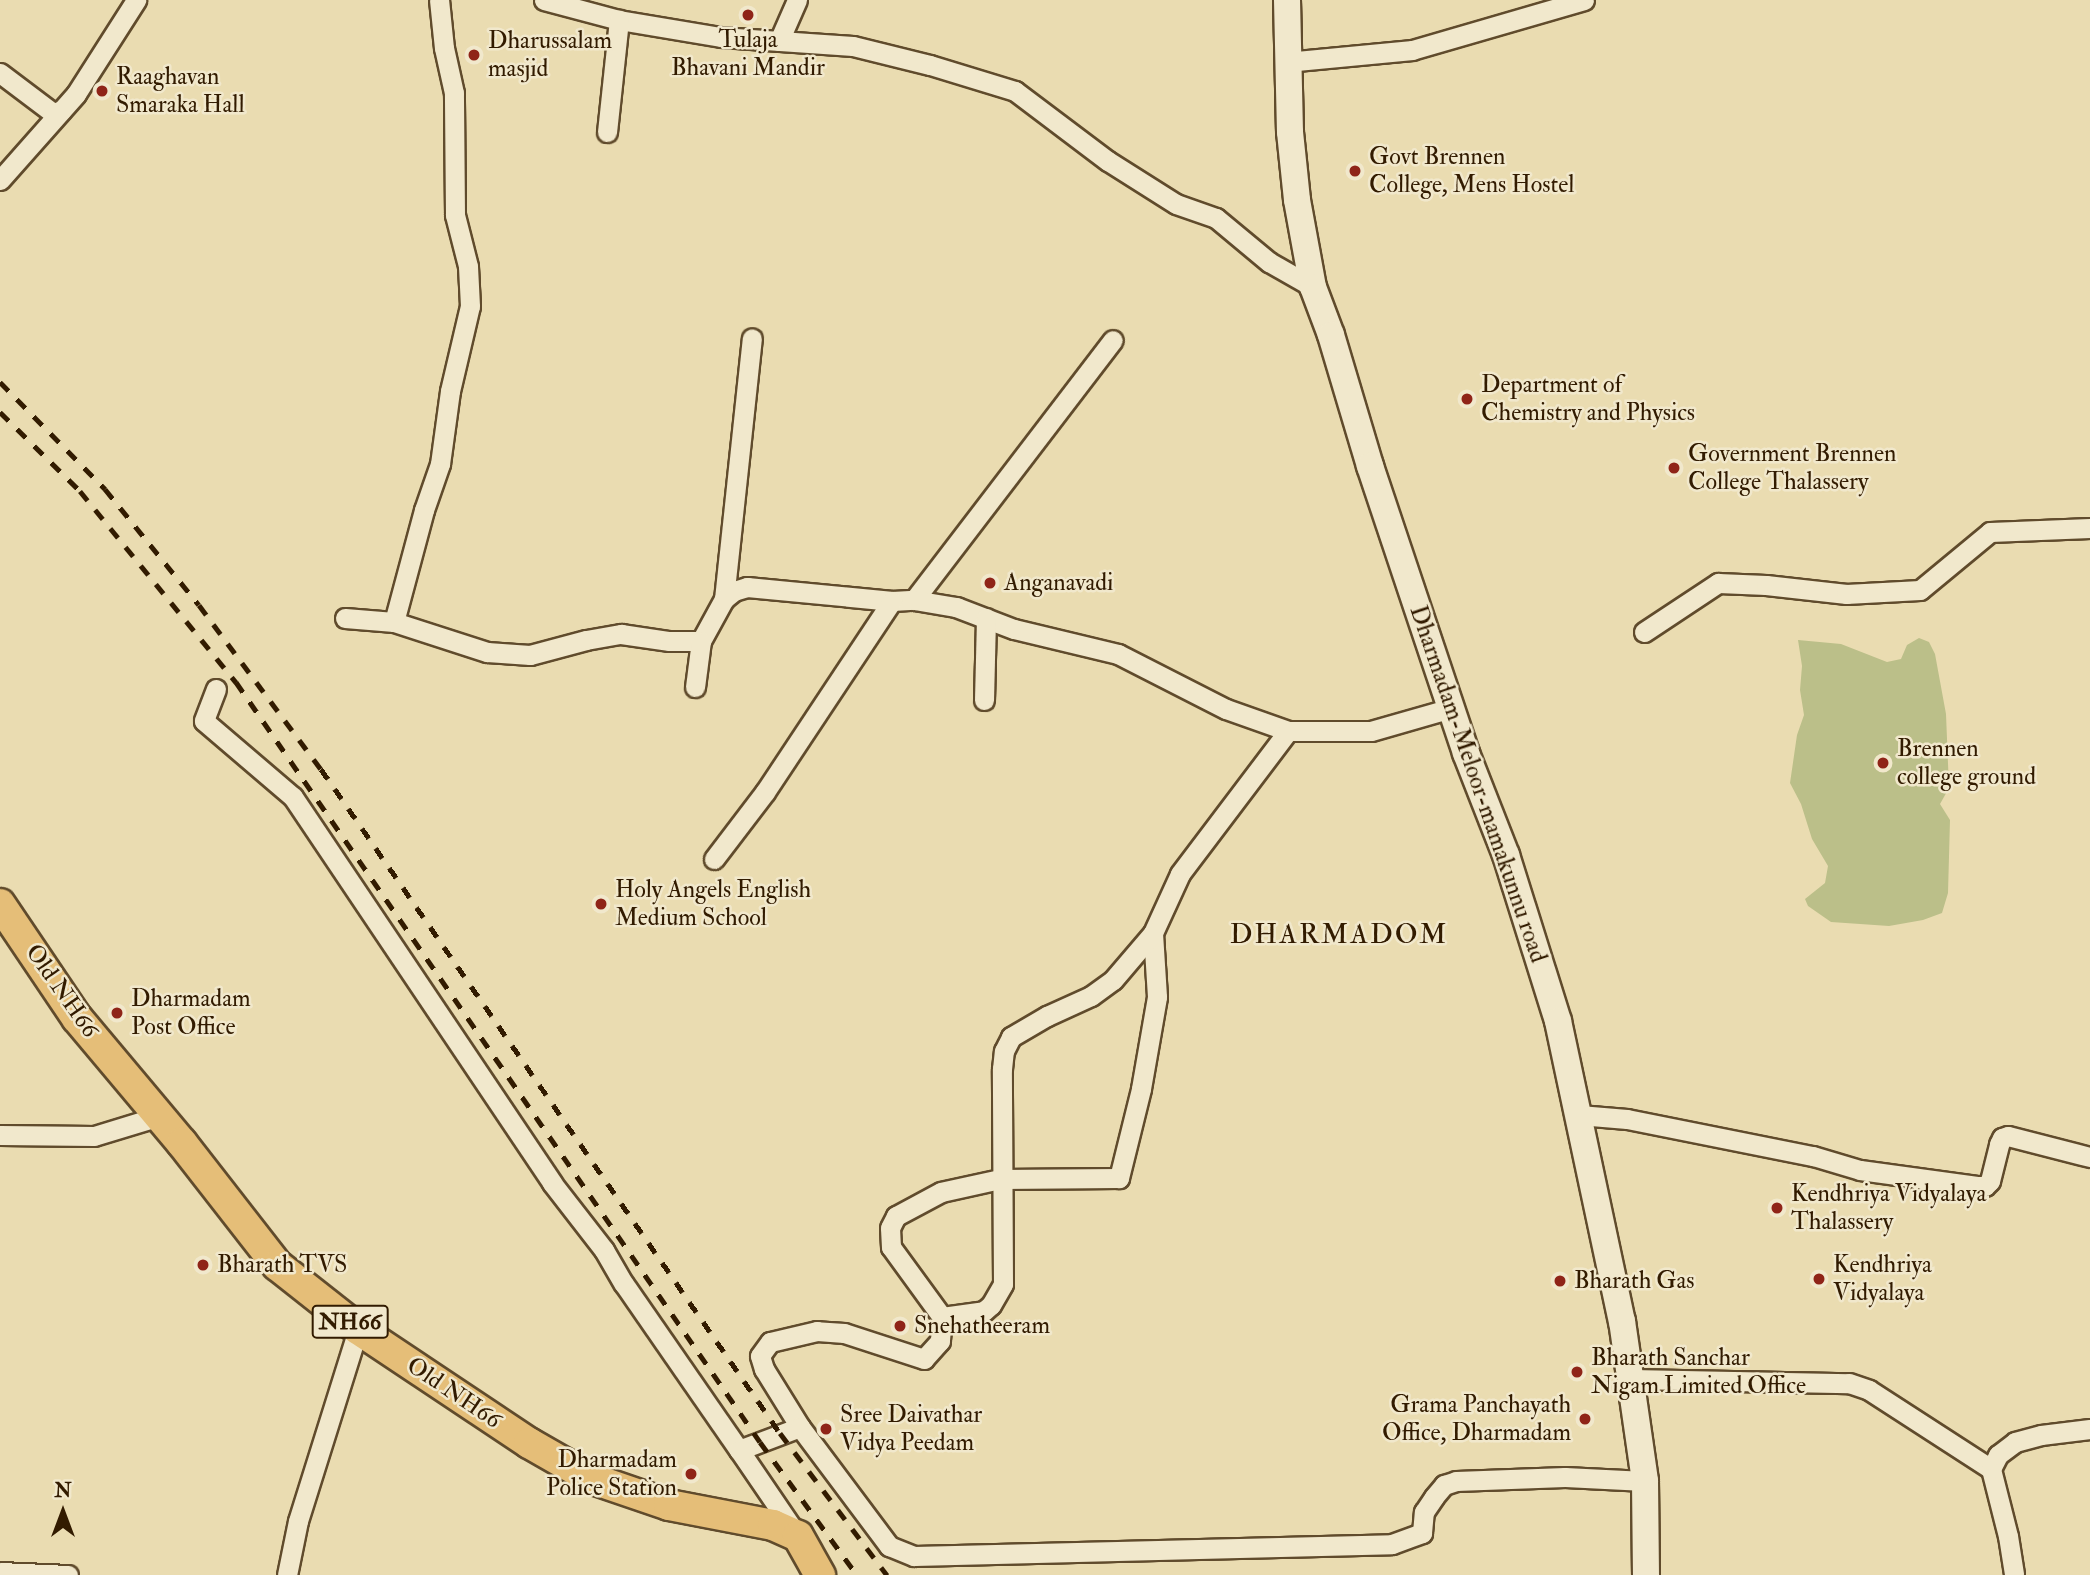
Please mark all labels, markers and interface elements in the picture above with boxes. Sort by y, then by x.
marker: Tulaja Bhavani Mandir [740,7,756,23]
place label: Tulaja Bhavani Mandir [671,26,825,82]
place label: Dharussalam masjid [488,27,612,83]
marker: Dharussalam masjid [466,47,482,63]
place label: Raaghavan Smaraka Hall [116,63,245,119]
marker: Raaghavan Smaraka Hall [94,83,110,99]
place label: Govt Brennen College, Mens Hostel [1369,143,1574,199]
marker: Govt Brennen College, Mens Hostel [1347,163,1363,179]
place label: Department of Chemistry and Physics [1481,371,1695,427]
marker: Department of Chemistry and Physics [1459,391,1475,407]
place label: Government Brennen College Thalassery [1688,440,1896,496]
marker: Government Brennen College Thalassery [1666,460,1682,476]
place label: Anganavadi [1004,569,1113,597]
marker: Anganavadi [982,575,998,591]
street label: Dharmadam-Meloor-mamakunnu road [1403,602,1553,966]
place label: Brennen college ground [1897,735,2036,791]
marker: Brennen college ground [1875,755,1891,771]
place label: Holy Angels English Medium School [615,876,811,932]
marker: Holy Angels English Medium School [593,896,609,912]
district label: DHARMADOM [1231,918,1447,952]
street label: Old NH66 [19,939,105,1043]
place label: Dharmadam Post Office [131,985,251,1041]
marker: Dharmadam Post Office [109,1005,125,1021]
place label: Kendhriya Vidyalaya Thalassery [1791,1180,1986,1236]
marker: Kendhriya Vidyalaya Thalassery [1769,1200,1785,1216]
place label: Bharath TVS [217,1251,347,1279]
place label: Kendhriya Vidyalaya [1833,1251,1932,1307]
marker: Bharath TVS [195,1257,211,1273]
place label: Bharath Gas [1574,1267,1695,1295]
marker: Kendhriya Vidyalaya [1811,1271,1827,1287]
marker: Bharath Gas [1552,1273,1568,1289]
road number: NH66 [312,1302,388,1342]
place label: Snehatheeram [914,1312,1050,1340]
marker: Snehatheeram [892,1318,908,1334]
place label: Bharath Sanchar Nigam Limited Office [1591,1344,1806,1400]
street label: Old NH66 [401,1351,507,1435]
marker: Bharath Sanchar Nigam Limited Office [1569,1364,1585,1380]
place label: Grama Panchayath Office, Dharmadam [1382,1391,1571,1447]
place label: Sree Daivathar Vidya Peedam [840,1401,982,1457]
marker: Grama Panchayath Office, Dharmadam [1577,1411,1593,1427]
marker: Sree Daivathar Vidya Peedam [818,1421,834,1437]
place label: Dharmadam Police Station [546,1446,677,1502]
marker: Dharmadam Police Station [683,1466,699,1482]
north arrow [28,1477,98,1547]
text: N [54,1479,72,1503]

